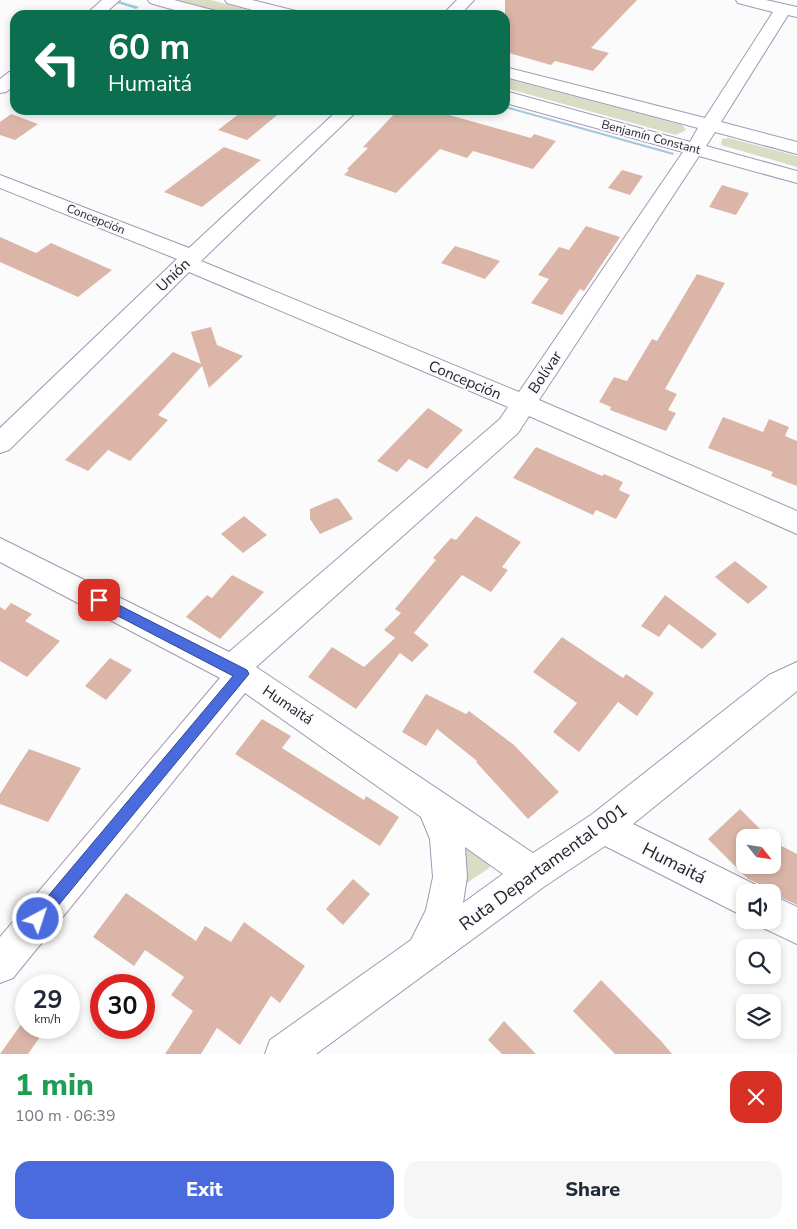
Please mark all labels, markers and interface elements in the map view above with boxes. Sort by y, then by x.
text: 60 m [108,24,190,71]
icon: left [25,30,90,95]
text: Humaitá [108,69,192,99]
street label: Benjamín Constant [600,116,703,158]
street label: Concepción [64,200,128,238]
street label: Unión [152,254,194,296]
street label: Bolívar [523,346,567,397]
street label: Concepción [426,356,504,404]
pin [78,579,120,621]
icon: arrive [85,586,113,614]
street label: Humaitá [259,681,317,729]
street label: Ruta Departamental 001 [454,798,632,936]
north arrow [736,829,781,874]
map controls [736,829,781,1039]
street label: Humaitá [638,837,710,889]
button: sound [736,884,781,929]
position arrow [11,892,63,944]
button: search [736,939,781,984]
speed limit sign: 30 [90,974,155,1039]
text: 29 [32,983,63,1017]
button: layers [736,994,781,1039]
text: km/h [34,1011,61,1027]
text: 1 min [15,1065,94,1106]
button: close [730,1071,782,1123]
text: 100 m · 06:39 [15,1105,116,1127]
button: Exit [15,1161,394,1219]
button: Share [404,1161,782,1219]

